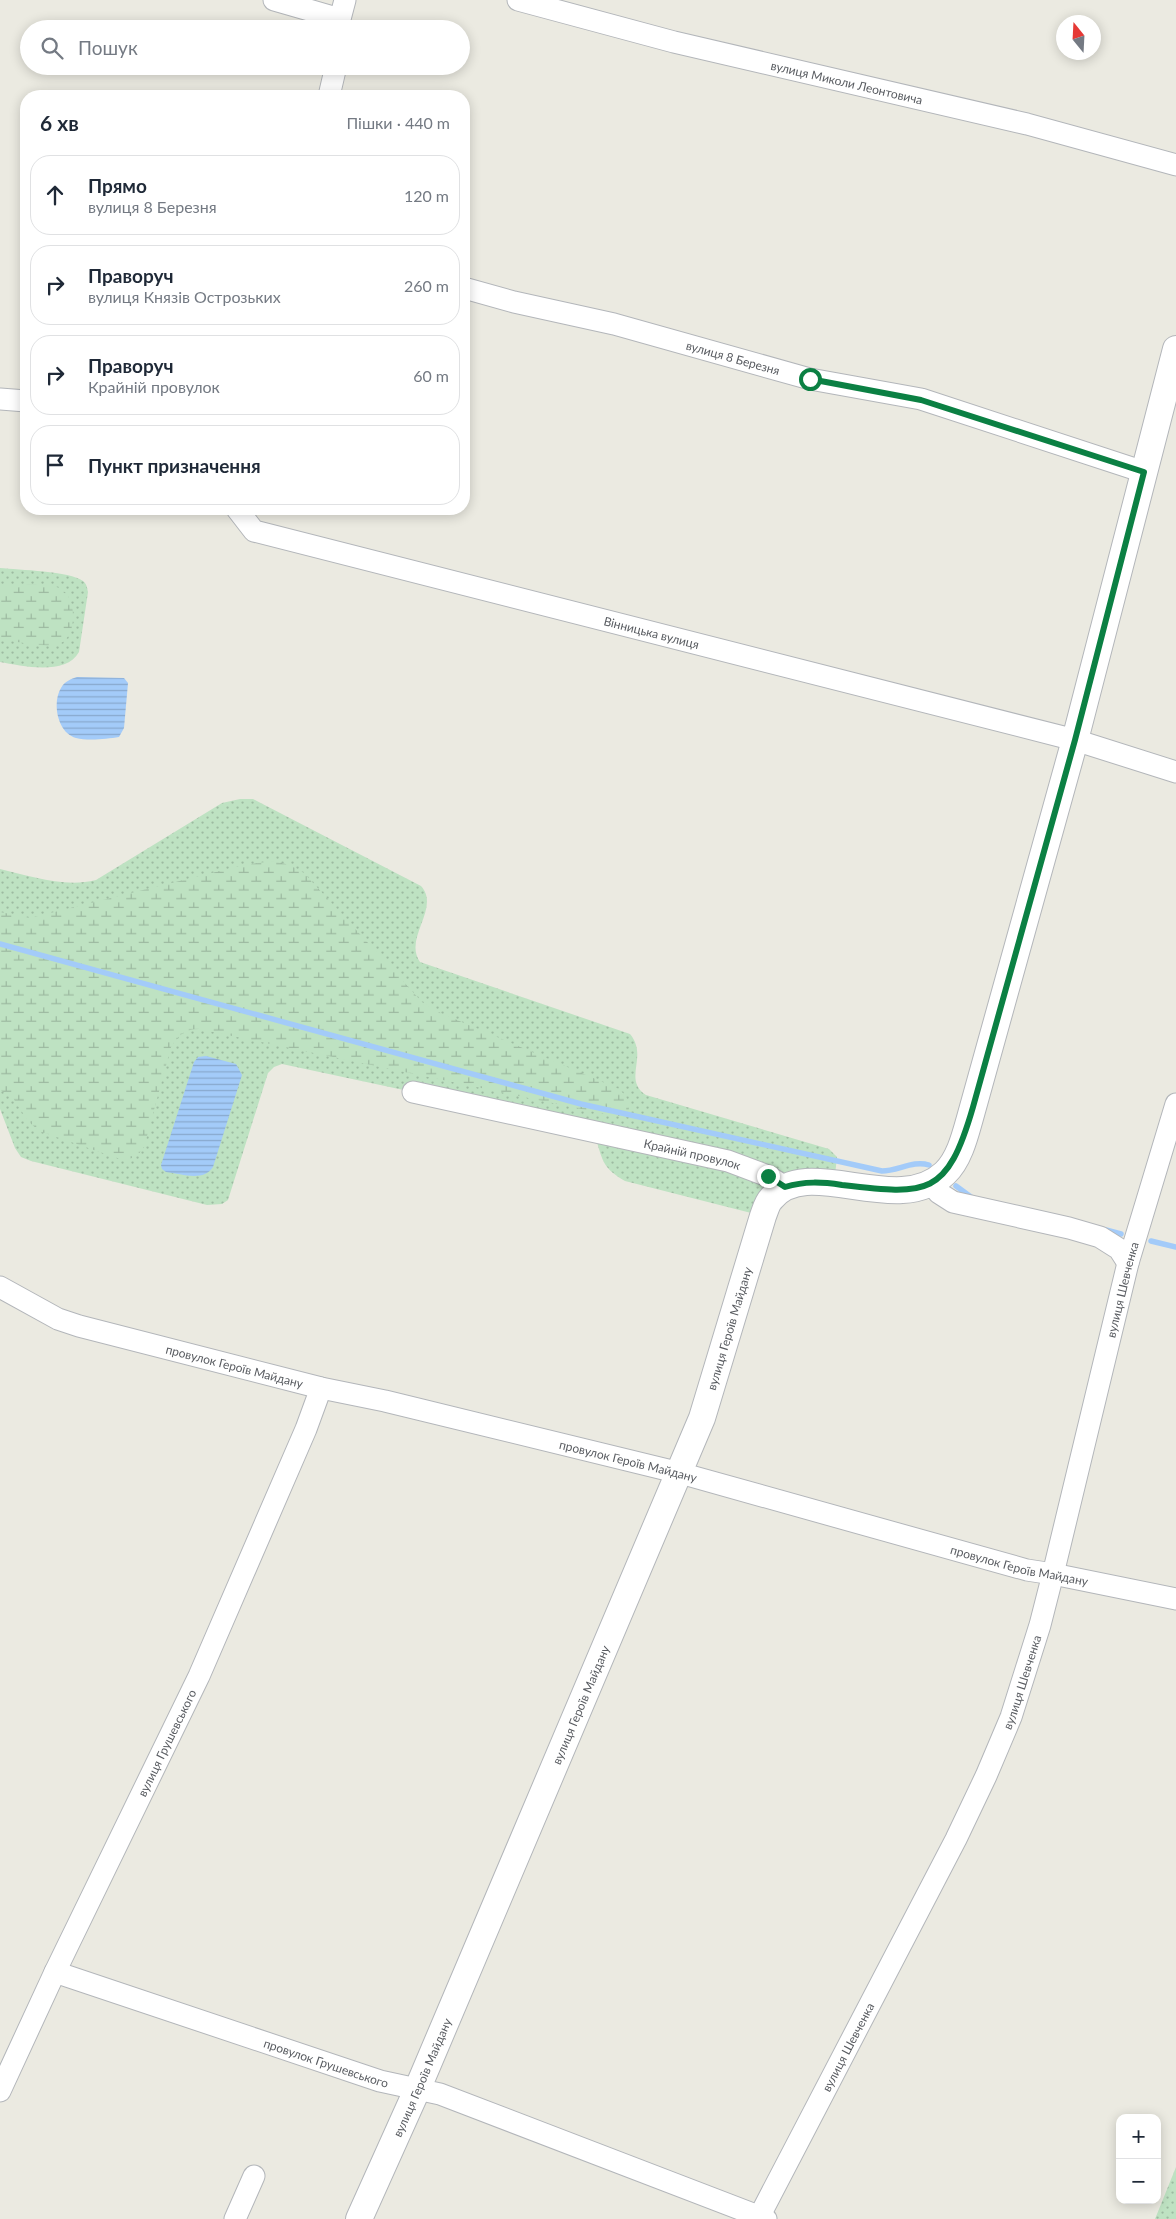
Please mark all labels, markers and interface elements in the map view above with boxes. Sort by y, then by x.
north arrow [1056,15,1101,60]
search box [20,20,470,75]
icon: search [38,34,66,62]
text: Пошук [78,36,138,59]
street label: вулиця Миколи Леонтовича [769,57,924,107]
text: 6 хв [40,110,79,135]
text: Пішки · 440 m [346,113,450,132]
text: Прямо [88,174,147,197]
icon: ahead [41,181,69,209]
text: 120 m [404,186,449,205]
text: вулиця 8 Березня [88,197,217,216]
text: Праворуч [88,264,173,287]
icon: right [41,271,69,299]
text: 260 m [404,276,449,295]
text: вулиця Князів Острозьких [88,287,281,306]
street label: вулиця 8 Березня [685,337,782,378]
text: Праворуч [88,354,173,377]
icon: right [41,361,69,389]
text: 60 m [413,366,449,385]
route start [799,368,822,391]
text: Крайній провулок [88,377,220,396]
icon: arrive [41,451,69,479]
text: Пункт призначення [88,454,261,477]
street label: Вінницька вулиця [602,613,701,652]
street label: Крайній провулок [642,1135,744,1173]
route end [757,1165,780,1188]
street label: вулиця Шевченка [1103,1240,1141,1339]
street label: вулиця Героїв Майдану [703,1264,755,1392]
street label: провулок Героїв Майдану [164,1341,306,1391]
street label: провулок Героїв Майдану [558,1436,700,1485]
street label: провулок Героїв Майдану [949,1541,1090,1589]
street label: вулиця Шевченка [999,1633,1044,1731]
street label: вулиця Героїв Майдану [549,1642,613,1767]
street label: вулиця Грушевського [134,1687,199,1799]
street label: вулиця Шевченка [818,2000,877,2094]
street label: вулиця Героїв Майдану [389,2015,455,2139]
street label: провулок Грушевського [262,2035,390,2090]
map controls [1116,2114,1161,2204]
button: + [1116,2114,1161,2159]
button: − [1116,2159,1161,2204]

